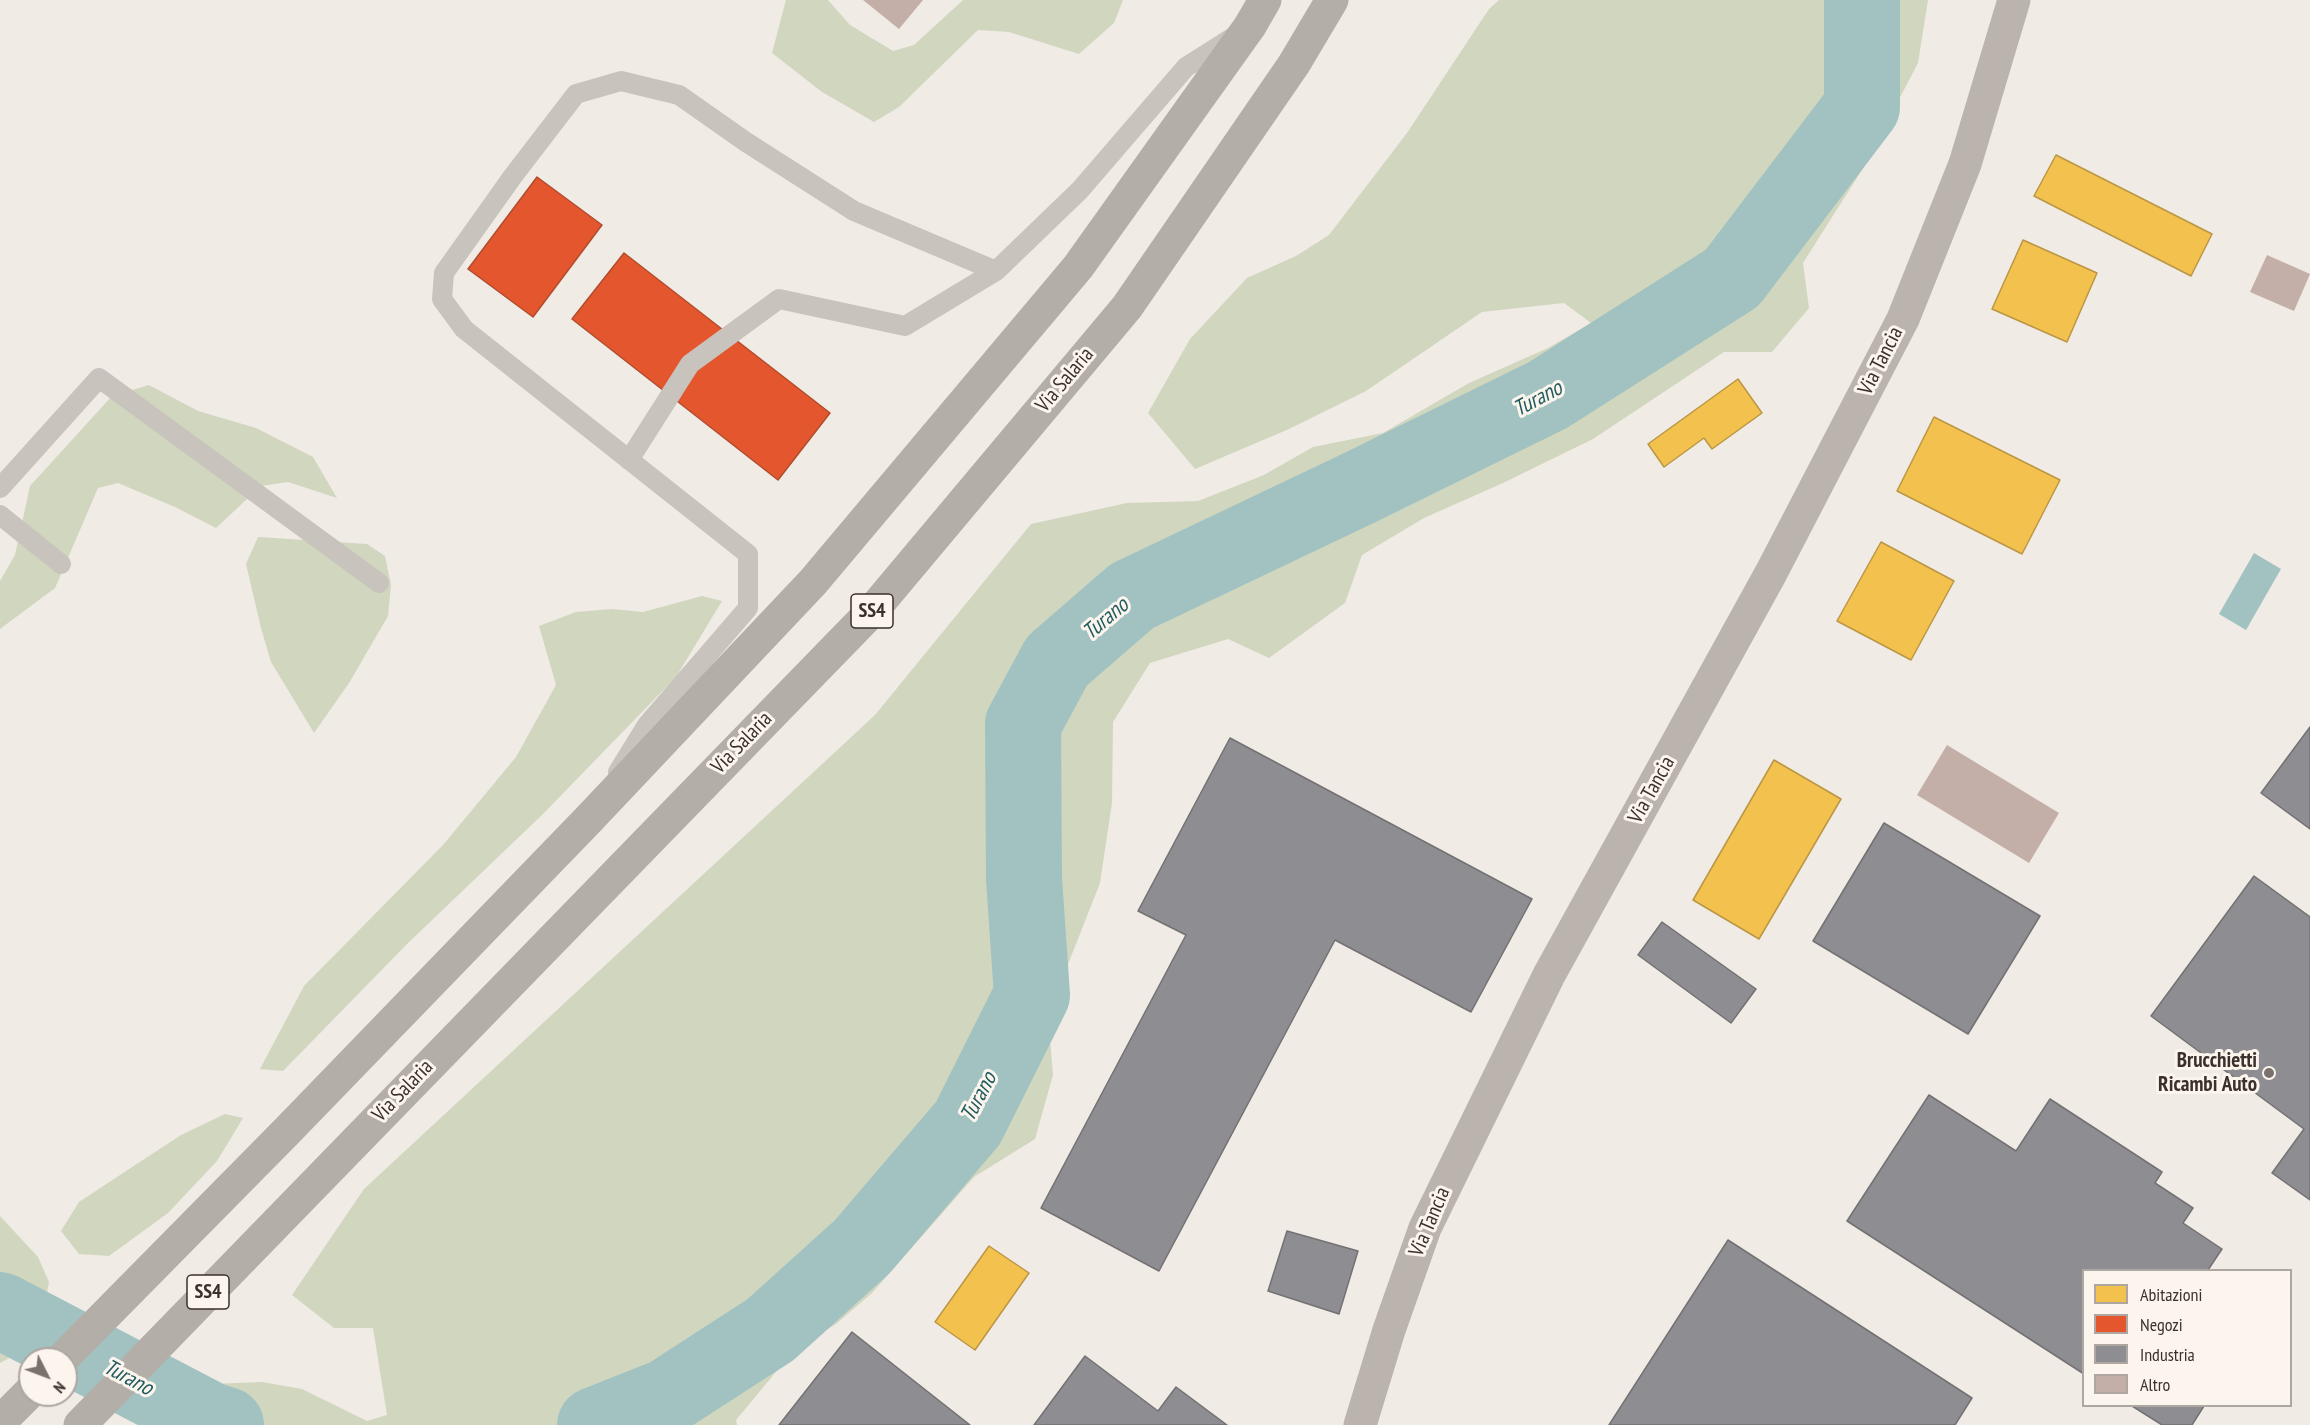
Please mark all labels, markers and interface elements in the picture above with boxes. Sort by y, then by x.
street label: Via Tancia [1853,323,1909,399]
street label: Via Salaria [1031,343,1099,417]
water label: Turano [1509,375,1567,423]
water label: Turano [1078,592,1134,646]
road number: SS4 [851,594,893,628]
street label: Via Salaria [706,707,778,779]
street label: Via Tancia [1623,752,1681,828]
place label: Brucchietti Ricambi Auto [2158,1048,2257,1098]
street label: Via Salaria [367,1055,439,1127]
marker: Brucchietti Ricambi Auto [2262,1066,2276,1080]
water label: Turano [955,1068,1003,1126]
street label: Via Tancia [1404,1184,1456,1260]
legend [2082,1269,2292,1407]
road number: SS4 [187,1275,229,1309]
text: Abitazioni [2140,1283,2202,1306]
text: Negozi [2140,1313,2183,1336]
text: Industria [2140,1343,2195,1366]
north arrow [18,1347,78,1407]
water label: Turano [99,1354,157,1402]
text: Altro [2140,1373,2170,1396]
text: N [50,1378,70,1398]

